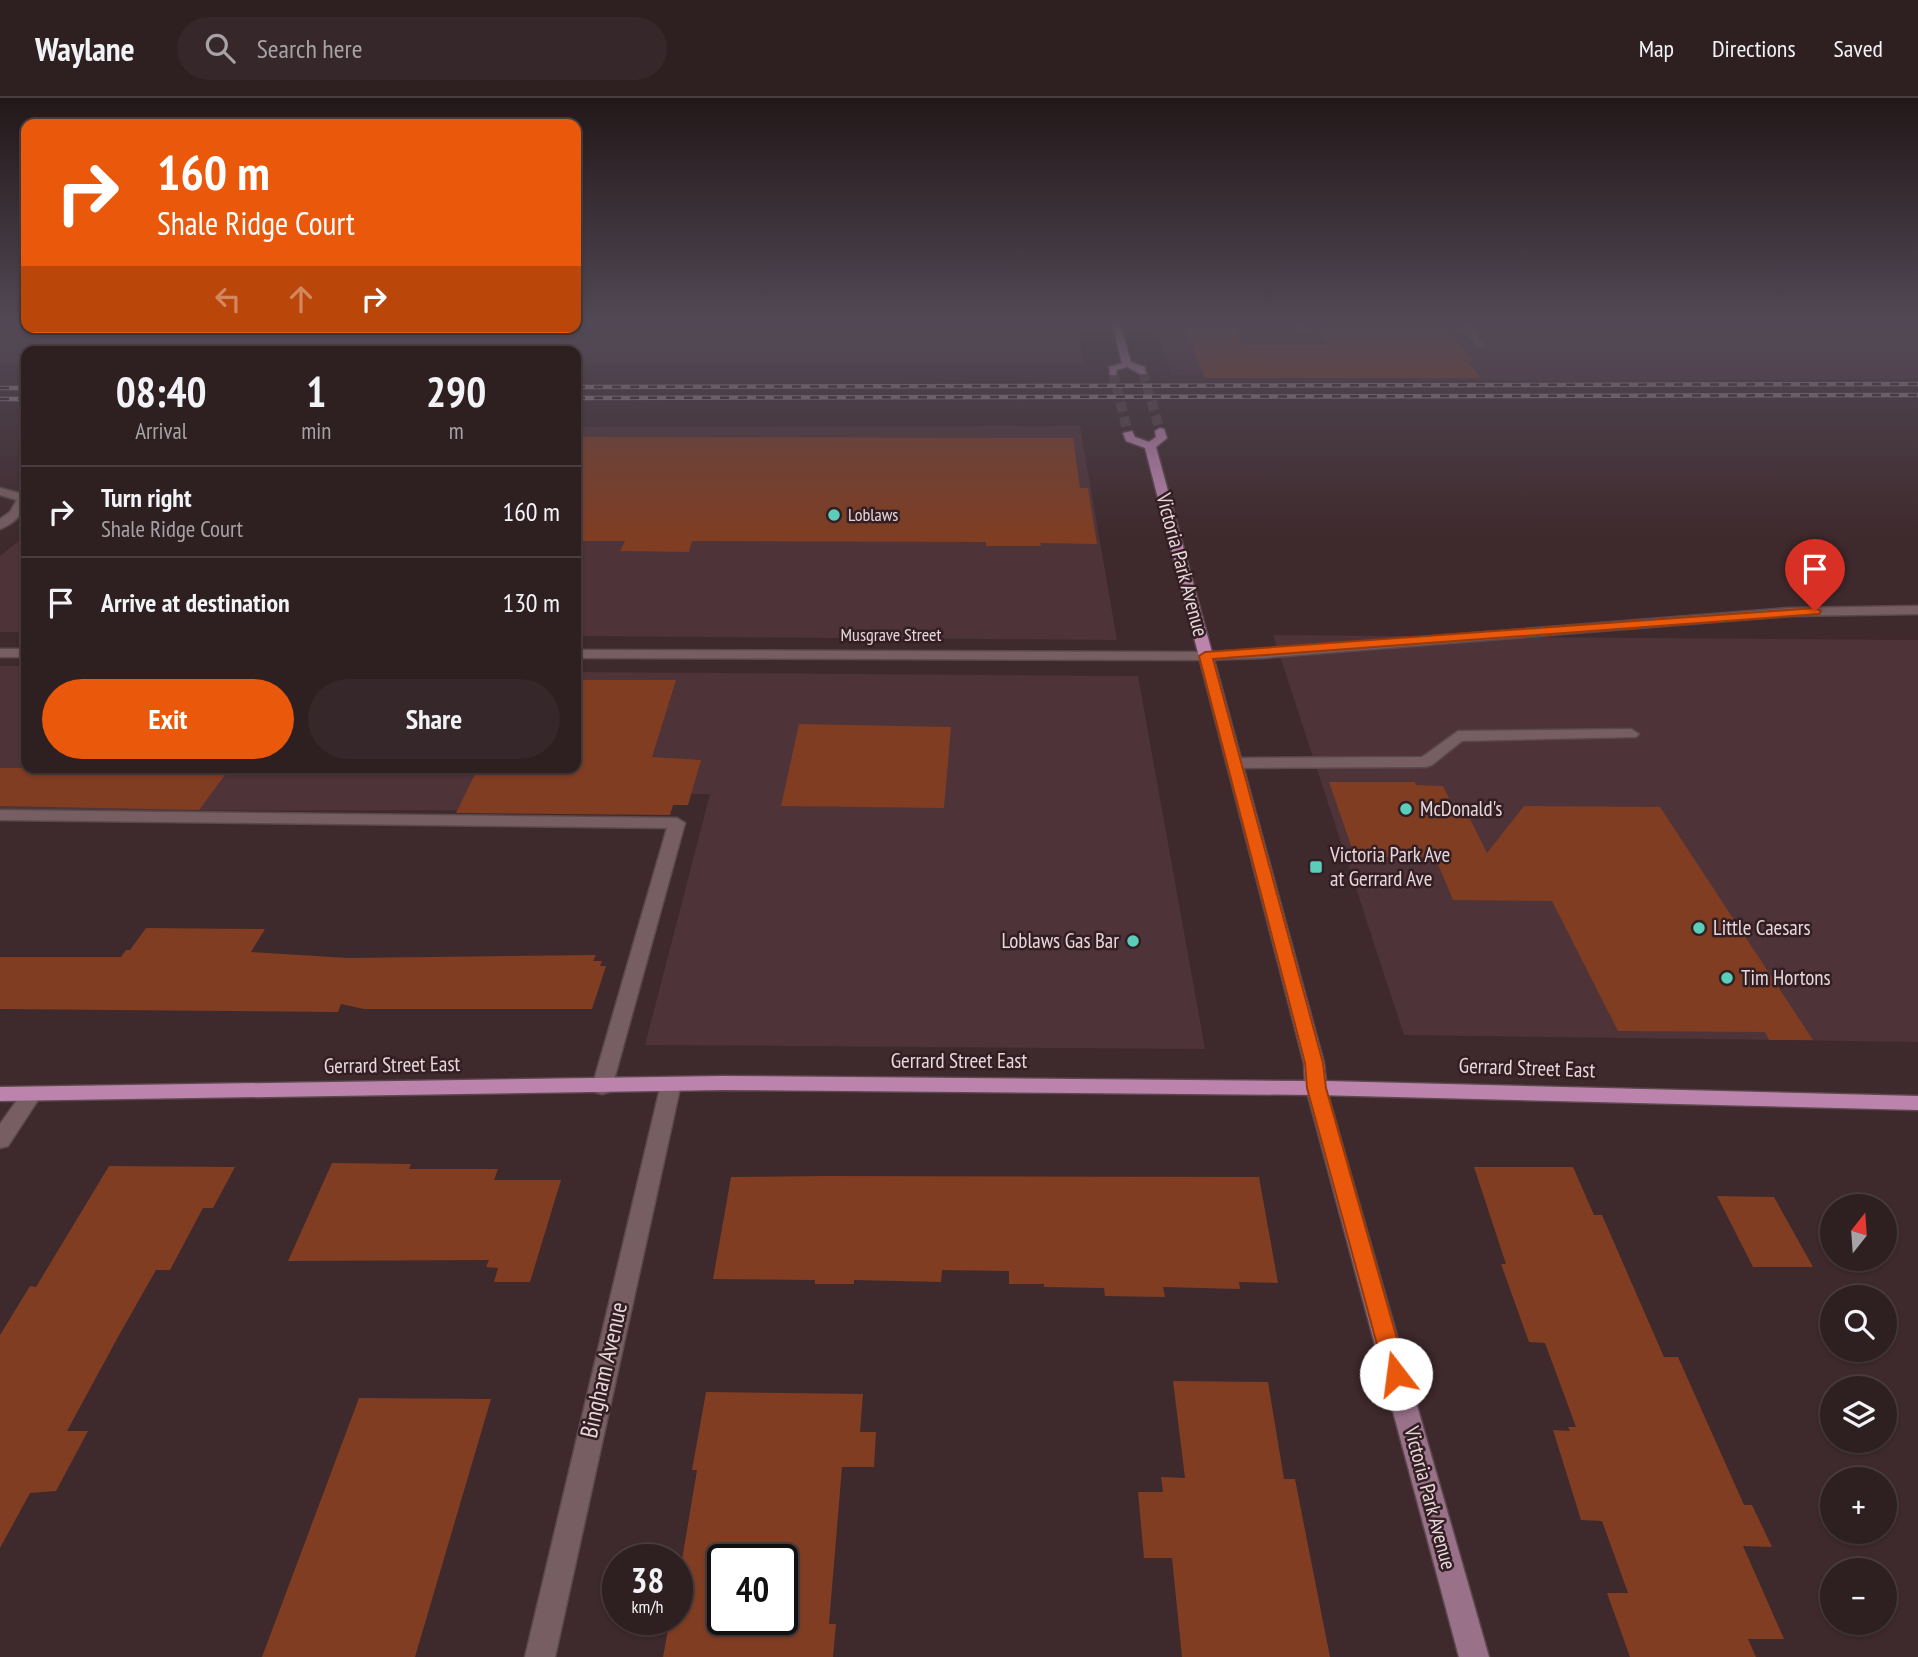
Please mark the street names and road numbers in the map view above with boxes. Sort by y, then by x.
street label: Victoria Park Avenue [1150,489,1215,640]
street label: Musgrave Street [841,623,941,646]
street label: Gerrard Street East [891,1047,1027,1074]
street label: Gerrard Street East [324,1050,461,1079]
street label: Gerrard Street East [1458,1052,1596,1083]
street label: Bingham Avenue [573,1299,634,1441]
street label: Victoria Park Avenue [1398,1422,1463,1573]

